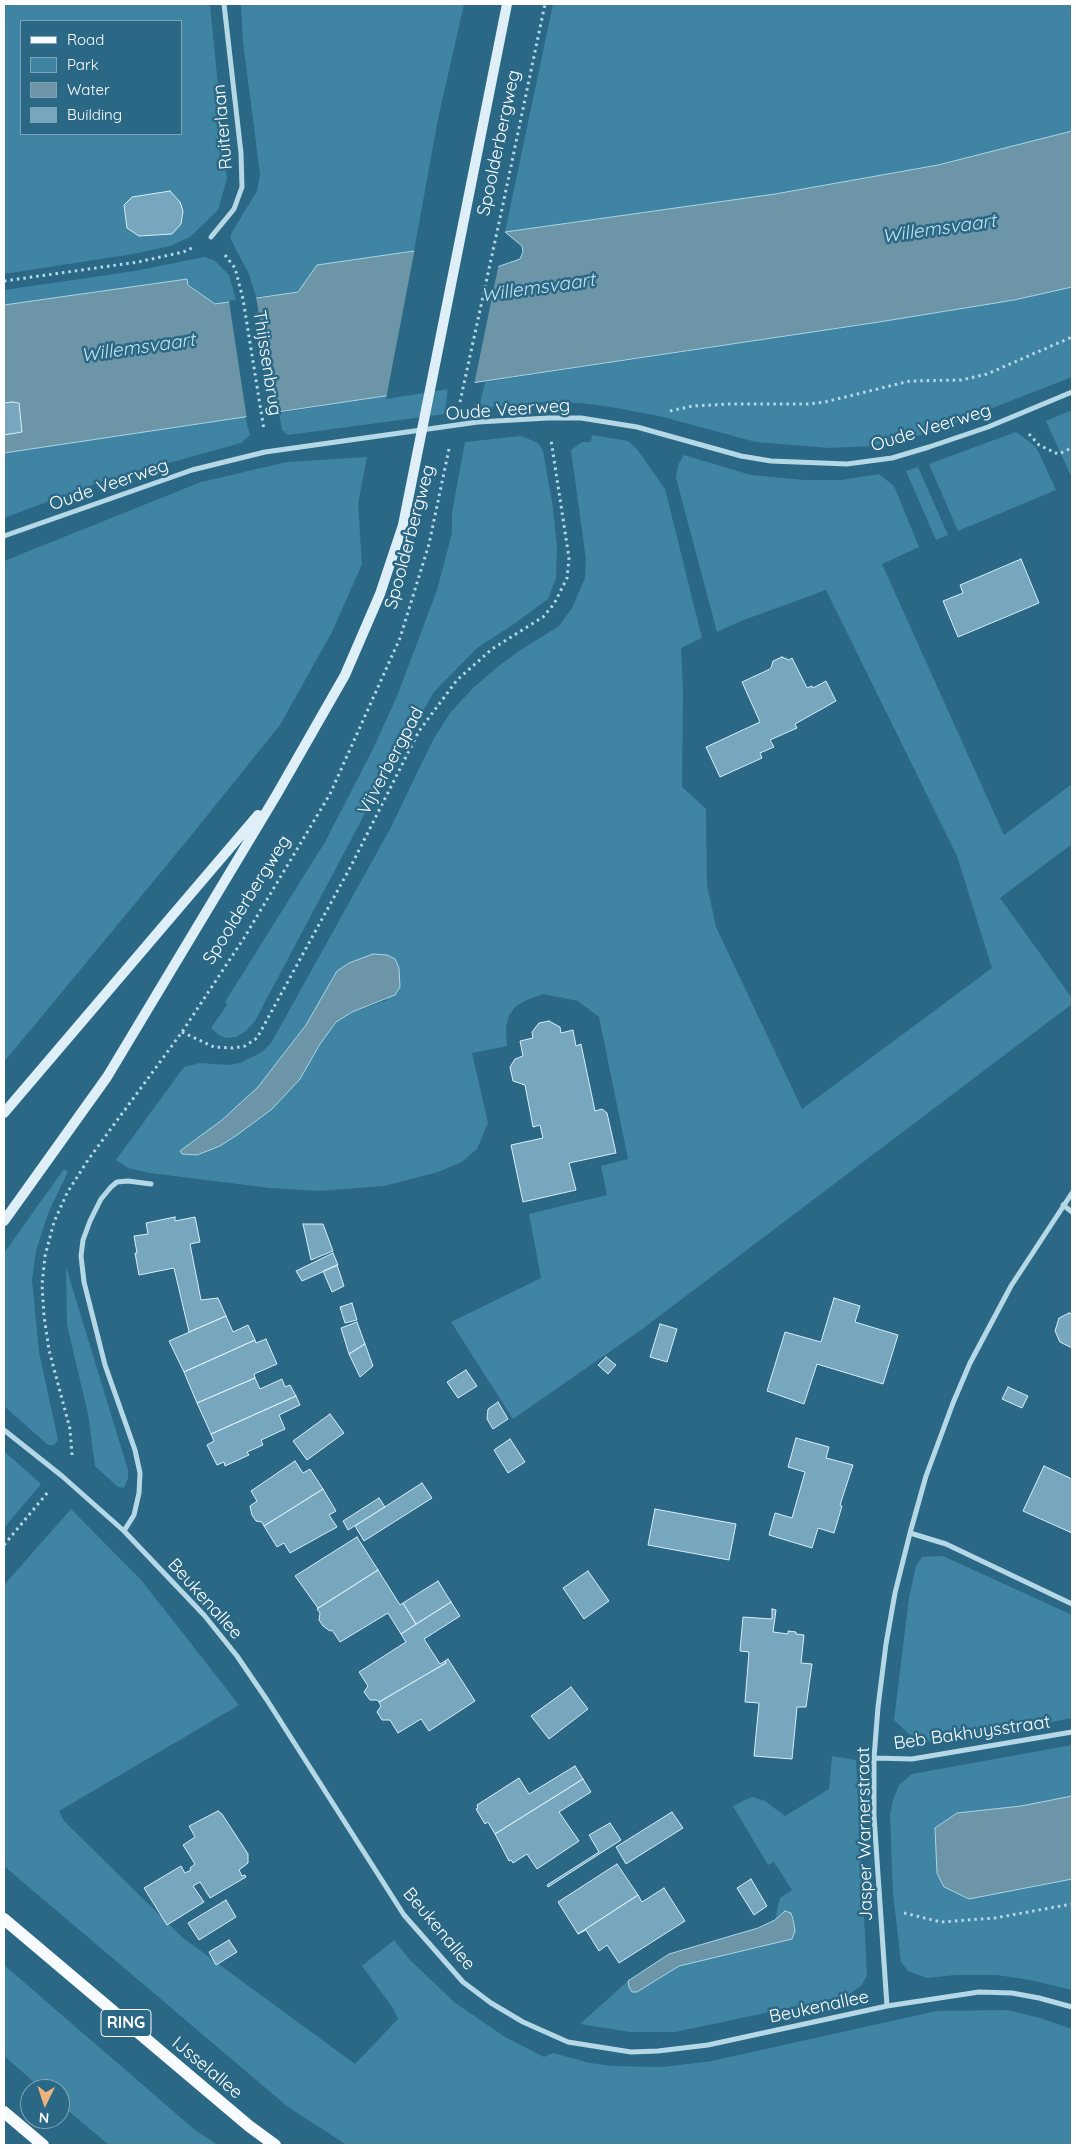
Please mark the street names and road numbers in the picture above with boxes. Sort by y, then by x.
street label: Spoolderbergweg [473,68,525,218]
street label: Ruiterlaan [209,83,237,171]
street label: Thijssenbrug [248,309,286,417]
street label: Oude Veerweg [445,395,571,425]
street label: Oude Veerweg [868,399,994,457]
street label: Oude Veerweg [47,455,171,515]
street label: Spoolderbergweg [380,462,440,612]
street label: Vijverbergpad [354,703,428,819]
street label: Spoolderbergweg [198,831,296,969]
street label: Beukenallee [163,1554,247,1644]
street label: Beb Bakhuysstraat [892,1711,1052,1755]
street label: Jasper Warnerstraat [853,1747,877,1921]
street label: Beukenallee [398,1883,480,1975]
street label: Beukenallee [767,1986,871,2028]
road number: RING [101,2010,151,2036]
street label: IJsselallee [167,2032,247,2104]

